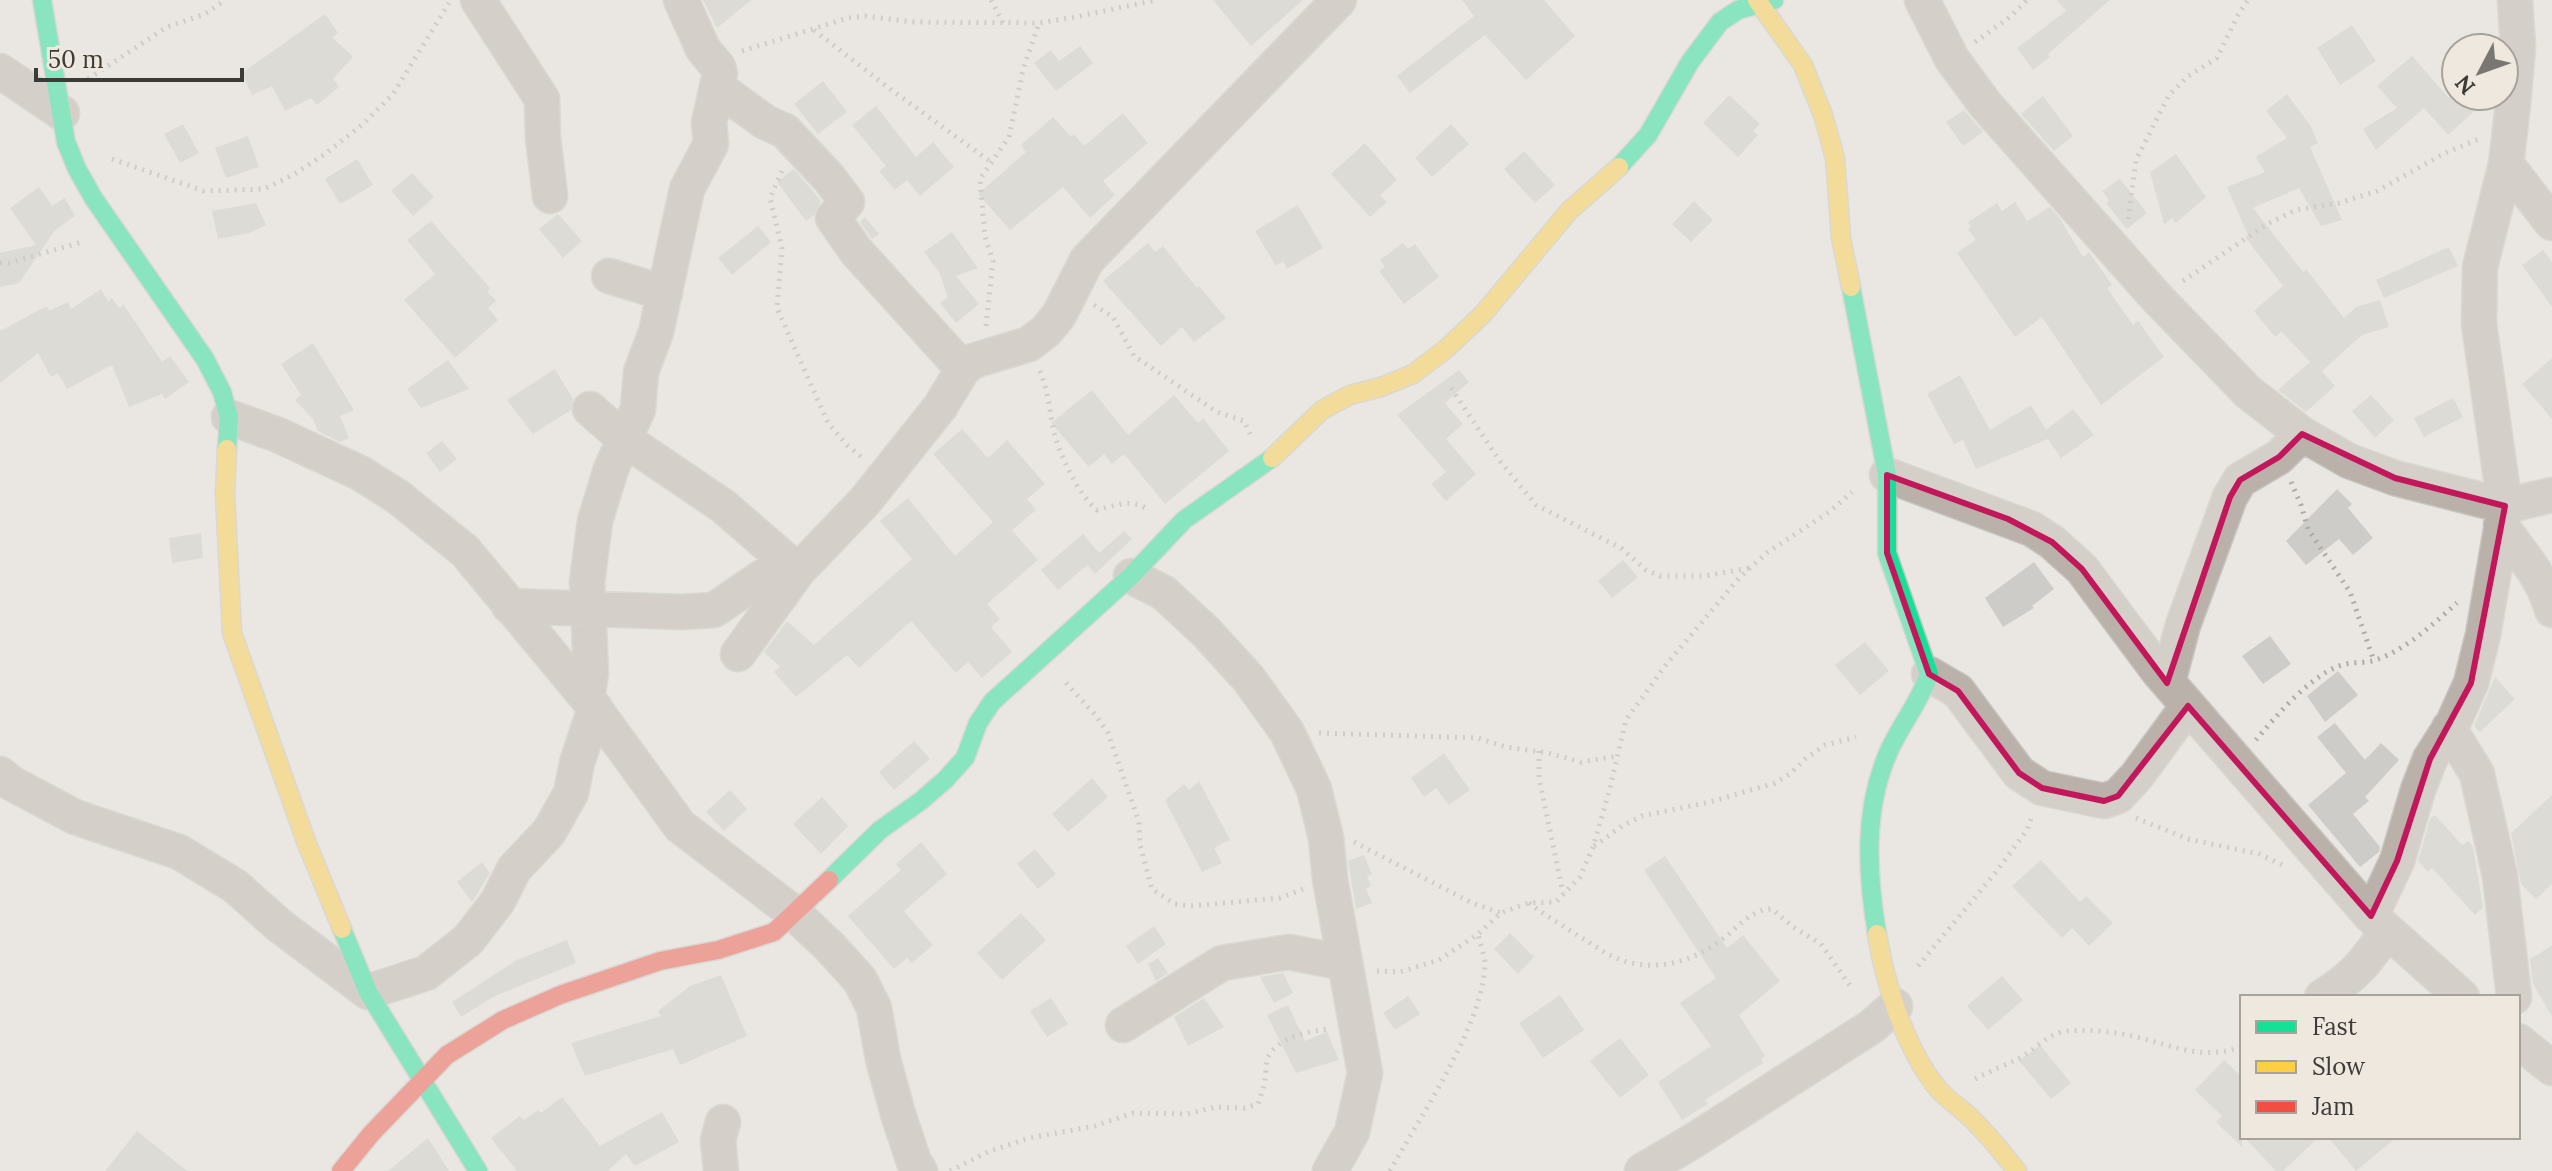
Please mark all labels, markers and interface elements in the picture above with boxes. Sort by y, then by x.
scale bar [36,32,242,82]
north arrow [2440,32,2520,112]
text: 50 m [48,44,104,75]
text: N [2449,70,2481,101]
legend [2240,995,2520,1139]
text: Fast [2312,1011,2358,1042]
text: Slow [2312,1051,2366,1082]
text: Jam [2311,1091,2354,1122]

